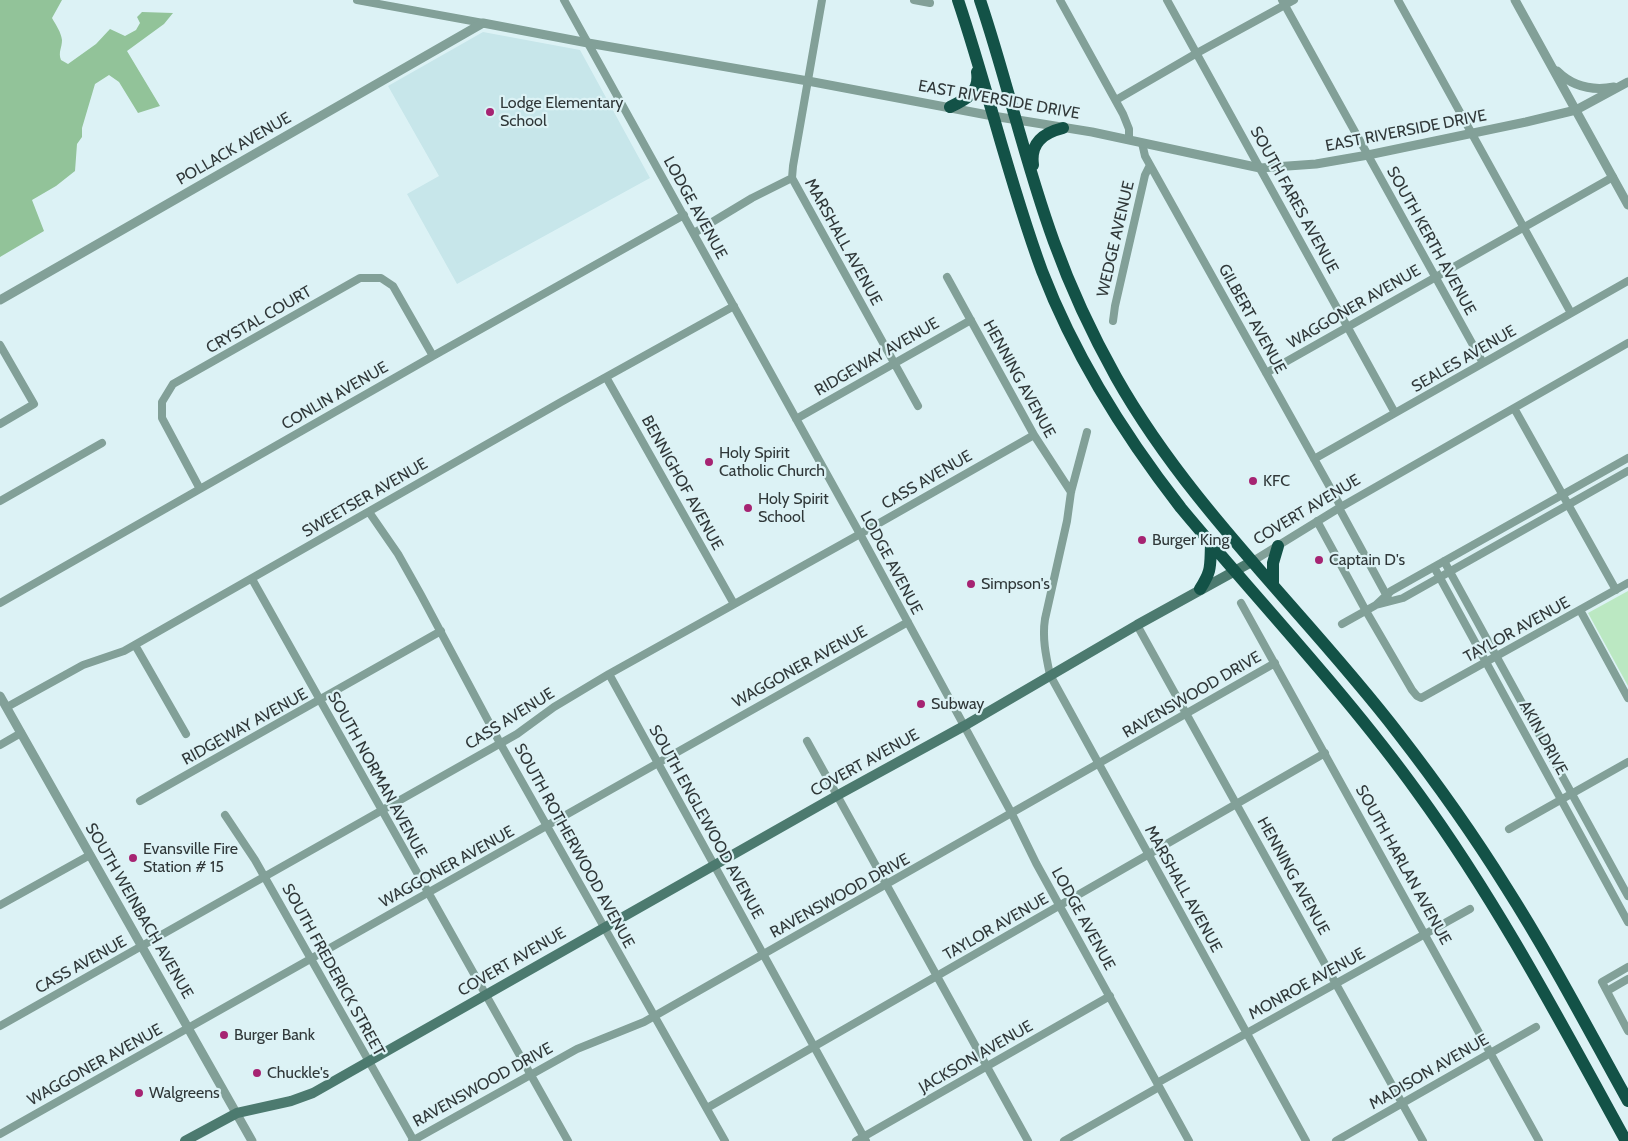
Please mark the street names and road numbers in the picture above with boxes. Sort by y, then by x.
street label: EAST RIVERSIDE DRIVE [917,76,1081,124]
street label: EAST RIVERSIDE DRIVE [1324,106,1488,156]
street label: POLLACK AVENUE [173,108,295,190]
street label: SOUTH FARES AVENUE [1246,123,1342,277]
street label: LODGE AVENUE [659,153,731,263]
street label: SOUTH KERTH AVENUE [1382,163,1480,319]
street label: MARSHALL AVENUE [800,175,886,309]
street label: WEDGE AVENUE [1093,179,1139,299]
street label: GILBERT AVENUE [1214,261,1290,377]
street label: WAGGONER AVENUE [1284,261,1424,353]
street label: CRYSTAL COURT [203,282,315,358]
street label: RIDGEWAY AVENUE [811,314,943,400]
street label: HENNING AVENUE [979,317,1059,441]
street label: SEALES AVENUE [1408,321,1520,397]
street label: CONLIN AVENUE [278,358,392,434]
street label: BENNIGHOF AVENUE [637,412,727,554]
street label: CASS AVENUE [878,446,976,514]
street label: SWEETSER AVENUE [299,454,431,542]
street label: COVERT AVENUE [1250,471,1364,549]
street label: LODGE AVENUE [856,508,926,618]
street label: TAYLOR AVENUE [1461,593,1573,667]
street label: WAGGONER AVENUE [729,622,871,712]
street label: RAVENSWOOD DRIVE [1119,647,1265,743]
street label: CASS AVENUE [462,684,558,754]
street label: RIDGEWAY AVENUE [179,685,311,769]
street label: SOUTH NORMAN AVENUE [323,689,431,861]
street label: AKIN DRIVE [1515,698,1571,778]
street label: SOUTH ENGLEWOOD AVENUE [645,722,767,922]
street label: COVERT AVENUE [807,725,923,801]
street label: SOUTH ROTHERWOOD AVENUE [510,740,638,952]
street label: SOUTH HARLAN AVENUE [1351,782,1455,948]
street label: HENNING AVENUE [1253,814,1333,938]
street label: SOUTH WEINBACH AVENUE [81,820,197,1002]
street label: WAGGONER AVENUE [376,822,518,912]
street label: MARSHALL AVENUE [1140,822,1226,956]
street label: RAVENSWOOD DRIVE [767,850,913,942]
street label: LODGE AVENUE [1047,864,1119,974]
street label: SOUTH FREDERICK STREET [278,880,388,1060]
street label: TAYLOR AVENUE [940,889,1052,965]
street label: COVERT AVENUE [455,923,569,1001]
street label: CASS AVENUE [32,932,130,998]
street label: MONROE AVENUE [1245,944,1369,1024]
street label: JACKSON AVENUE [916,1017,1036,1097]
street label: WAGGONER AVENUE [24,1020,166,1110]
street label: MADISON AVENUE [1366,1030,1492,1114]
street label: RAVENSWOOD DRIVE [410,1039,556,1131]

